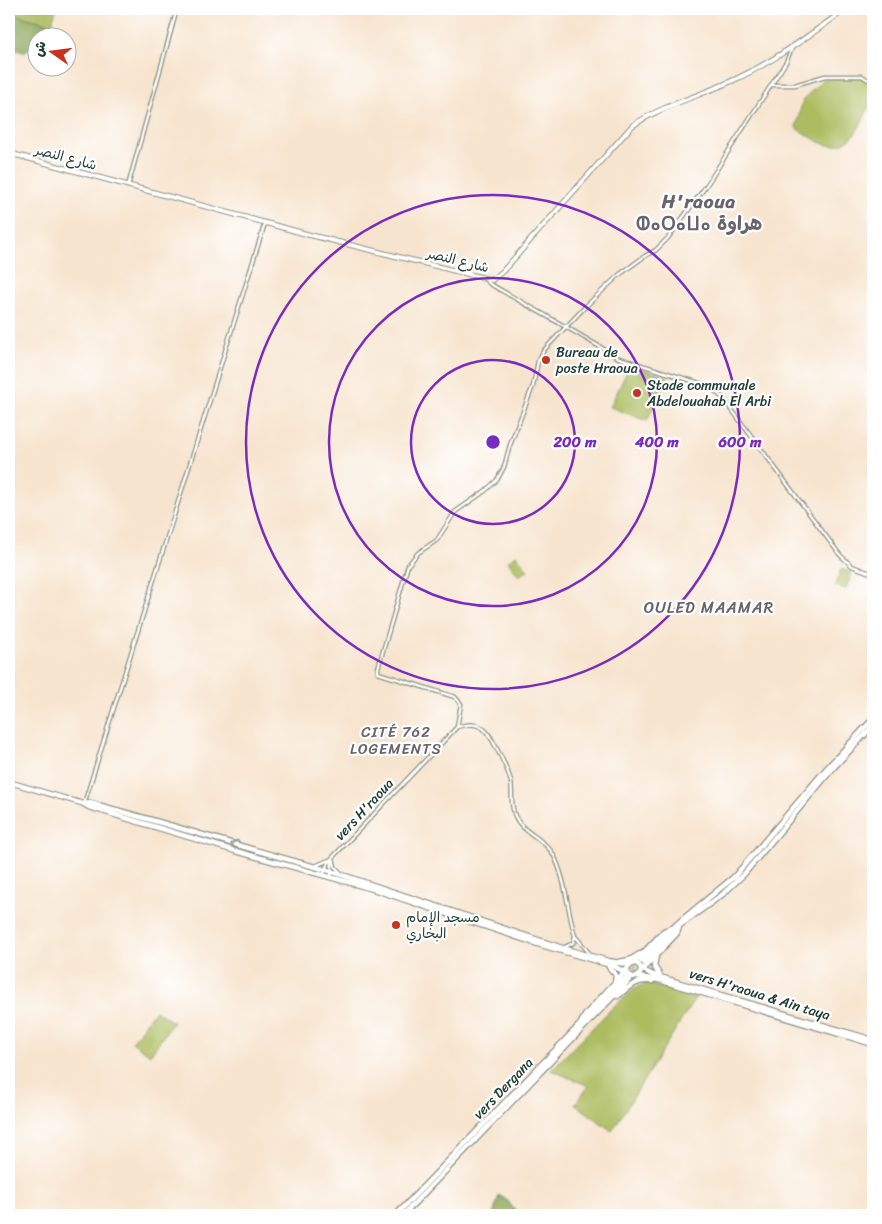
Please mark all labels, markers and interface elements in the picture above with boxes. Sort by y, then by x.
north arrow [28,28,78,78]
text: ش [26,38,54,59]
street label: شارع النصر [31,137,100,178]
district label: H'raoua ⵀⴰⵔⴰⵡⴰ هراوة [636,185,762,240]
street label: شارع النصر [423,240,492,280]
place label: Bureau de poste Hraoua [555,340,638,381]
marker: Bureau de poste Hraoua [540,354,552,366]
place label: Stade communale Abdelouahab El Arbi [646,373,772,414]
marker: Stade communale Abdelouahab El Arbi [631,387,643,399]
text: 200 m [552,429,597,455]
text: 400 m [634,429,679,455]
text: 600 m [718,429,762,455]
centre of rings [484,433,502,451]
district label: OULED MAAMAR [644,593,774,622]
district label: CITÉ 762 LOGEMENTS [350,719,442,762]
street label: vers H'raoua [328,772,400,847]
one-way arrow [230,840,239,850]
place label: مسجد الإمام البخاري [406,905,480,946]
marker: مسجد الإمام البخاري [390,919,402,931]
street label: vers H'raoua & Ain taya [686,961,833,1028]
street label: vers Dergana [467,1051,540,1125]

